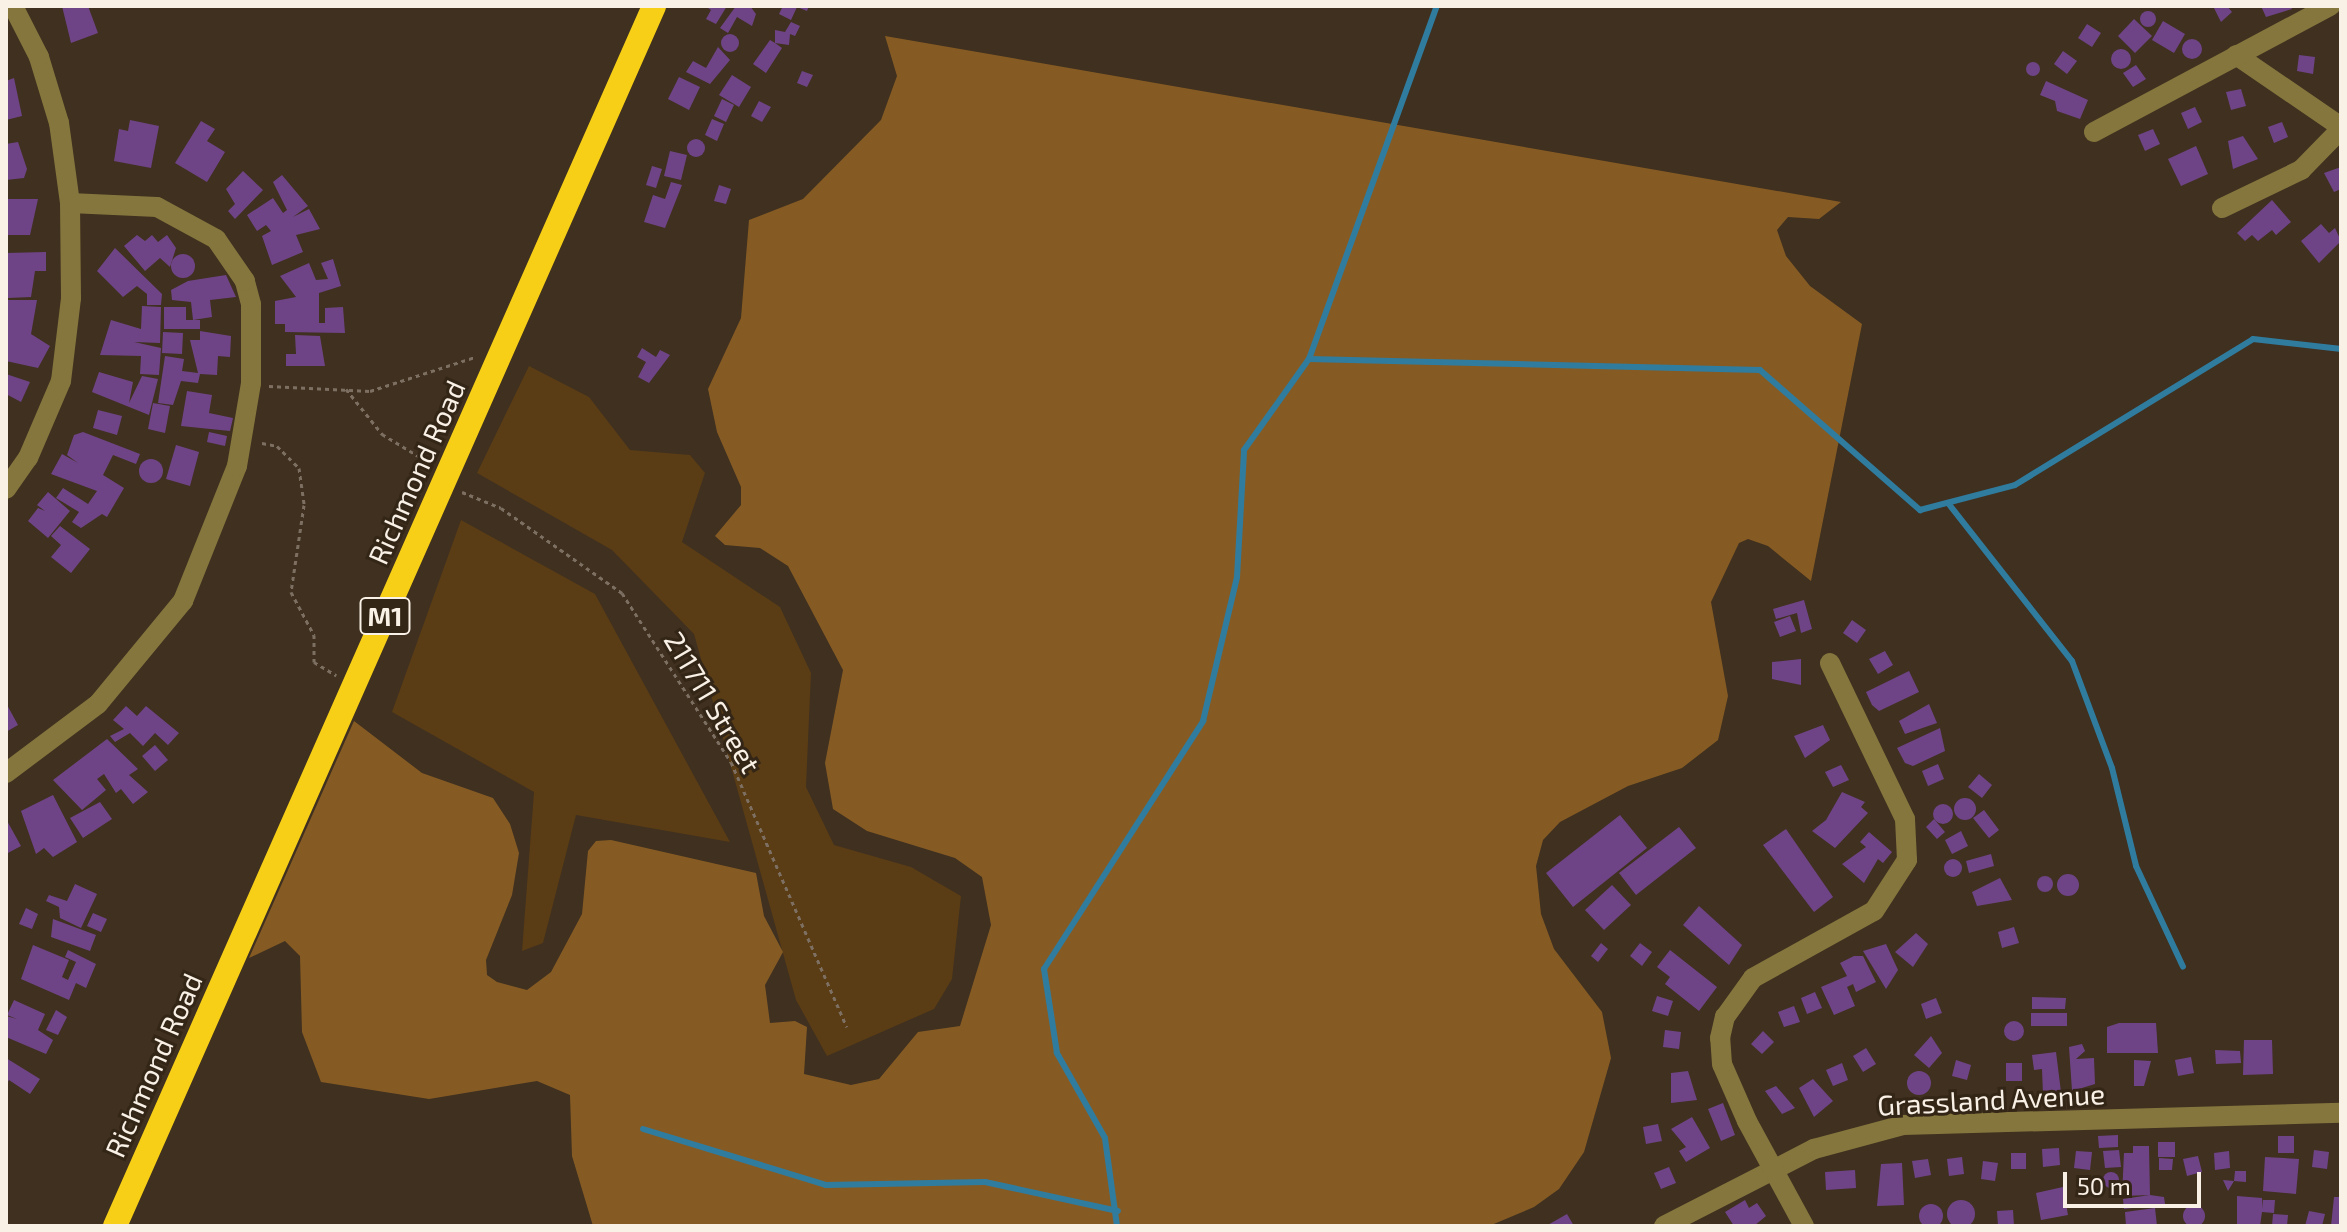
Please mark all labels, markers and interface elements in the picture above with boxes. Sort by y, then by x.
street label: Richmond Road [360,375,472,569]
road number: M1 [359,594,411,638]
street label: 211711 Street [658,625,768,779]
street label: Richmond Road [97,968,209,1162]
street label: Grassland Avenue [1876,1076,2106,1122]
scale bar [2067,1156,2205,1206]
text: 50 m [2077,1171,2131,1200]

